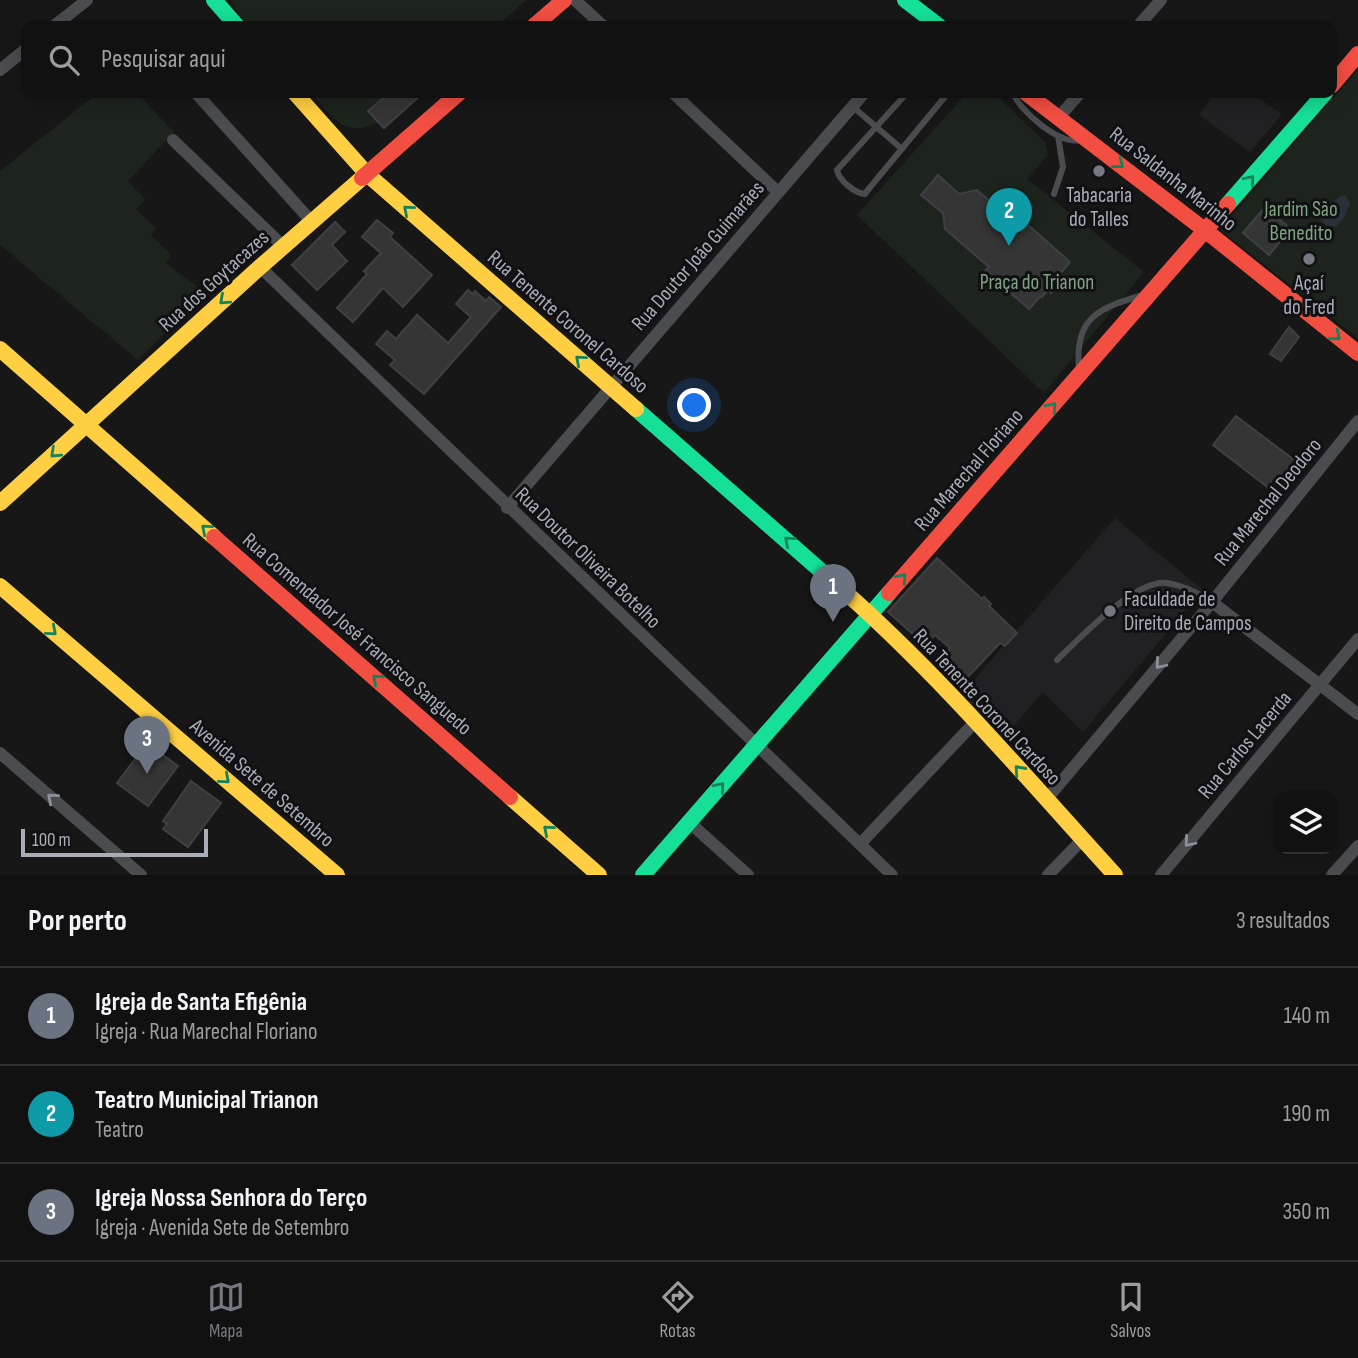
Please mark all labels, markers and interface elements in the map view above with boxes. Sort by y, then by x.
search box [21,21,1337,98]
icon: search [45,41,83,79]
text: Pesquisar aqui [101,44,226,75]
street label: Rua Saldanha Marinho [1105,122,1241,236]
one-way arrow [1111,156,1124,168]
marker: Tabacaria do Talles [1091,163,1107,179]
street label: Rua Doutor João Guimarães [626,176,770,336]
one-way arrow [1242,176,1254,189]
place label: Tabacaria do Talles [1066,183,1132,232]
pin: 2 [986,188,1032,246]
park label: Jardim São Benedito [1263,197,1338,246]
one-way arrow [404,206,417,218]
street label: Rua dos Goytacazes [154,225,274,337]
street label: Rua Tenente Coronel Cardoso [482,245,654,399]
marker: Açaí do Fred [1301,251,1317,267]
park label: Praça do Trianon [980,270,1094,295]
place label: Açaí do Fred [1283,271,1335,320]
one-way arrow [219,292,232,304]
one-way arrow [1328,327,1340,340]
one-way arrow [575,356,588,368]
your location [677,388,711,422]
one-way arrow [1044,402,1056,415]
street label: Rua Marechal Floriano [909,404,1029,536]
street label: Rua Marechal Deodoro [1209,433,1327,571]
one-way arrow [50,444,63,457]
street label: Rua Doutor Oliveira Botelho [510,482,666,634]
one-way arrow [201,525,214,537]
street label: Rua Comendador José Francisco Sanguedo [237,528,477,740]
one-way arrow [784,537,797,549]
pin: 1 [810,564,856,622]
one-way arrow [894,574,906,587]
place label: Faculdade de Direito de Campos [1124,587,1251,636]
marker: Faculdade de Direito de Campos [1102,603,1118,619]
one-way arrow [44,623,57,635]
street label: Rua Tenente Coronel Cardoso [908,623,1066,791]
one-way arrow [1156,655,1168,668]
one-way arrow [372,675,385,688]
street label: Rua Carlos Lacerda [1193,686,1297,804]
street label: Avenida Sete de Setembro [184,713,339,852]
pin: 3 [124,716,170,774]
one-way arrow [1015,766,1027,779]
one-way arrow [217,770,229,783]
one-way arrow [712,782,725,795]
map controls [1274,791,1337,854]
button: layers [1274,791,1337,854]
one-way arrow [47,794,60,806]
scale bar [21,826,208,858]
one-way arrow [543,826,556,838]
text: 100 m [32,829,71,852]
one-way arrow [1185,834,1197,847]
text: Por perto [28,903,127,939]
text: 3 resultados [1236,907,1330,935]
text: Igreja de Santa Efigênia [95,987,307,1018]
text: 1 [46,1002,56,1030]
text: 140 m [1284,1002,1330,1030]
text: Igreja · Rua Marechal Floriano [95,1018,317,1046]
text: Teatro Municipal Trianon [95,1085,319,1116]
text: 2 [46,1100,56,1128]
text: 190 m [1283,1100,1330,1128]
text: Teatro [95,1116,144,1144]
text: Igreja Nossa Senhora do Terço [95,1183,367,1214]
text: 3 [46,1198,56,1226]
text: 350 m [1282,1198,1330,1226]
text: Igreja · Avenida Sete de Setembro [95,1214,349,1242]
tab: Mapa [207,1278,245,1343]
tab: Rotas [659,1278,697,1343]
tab: Salvos [1110,1278,1151,1343]

